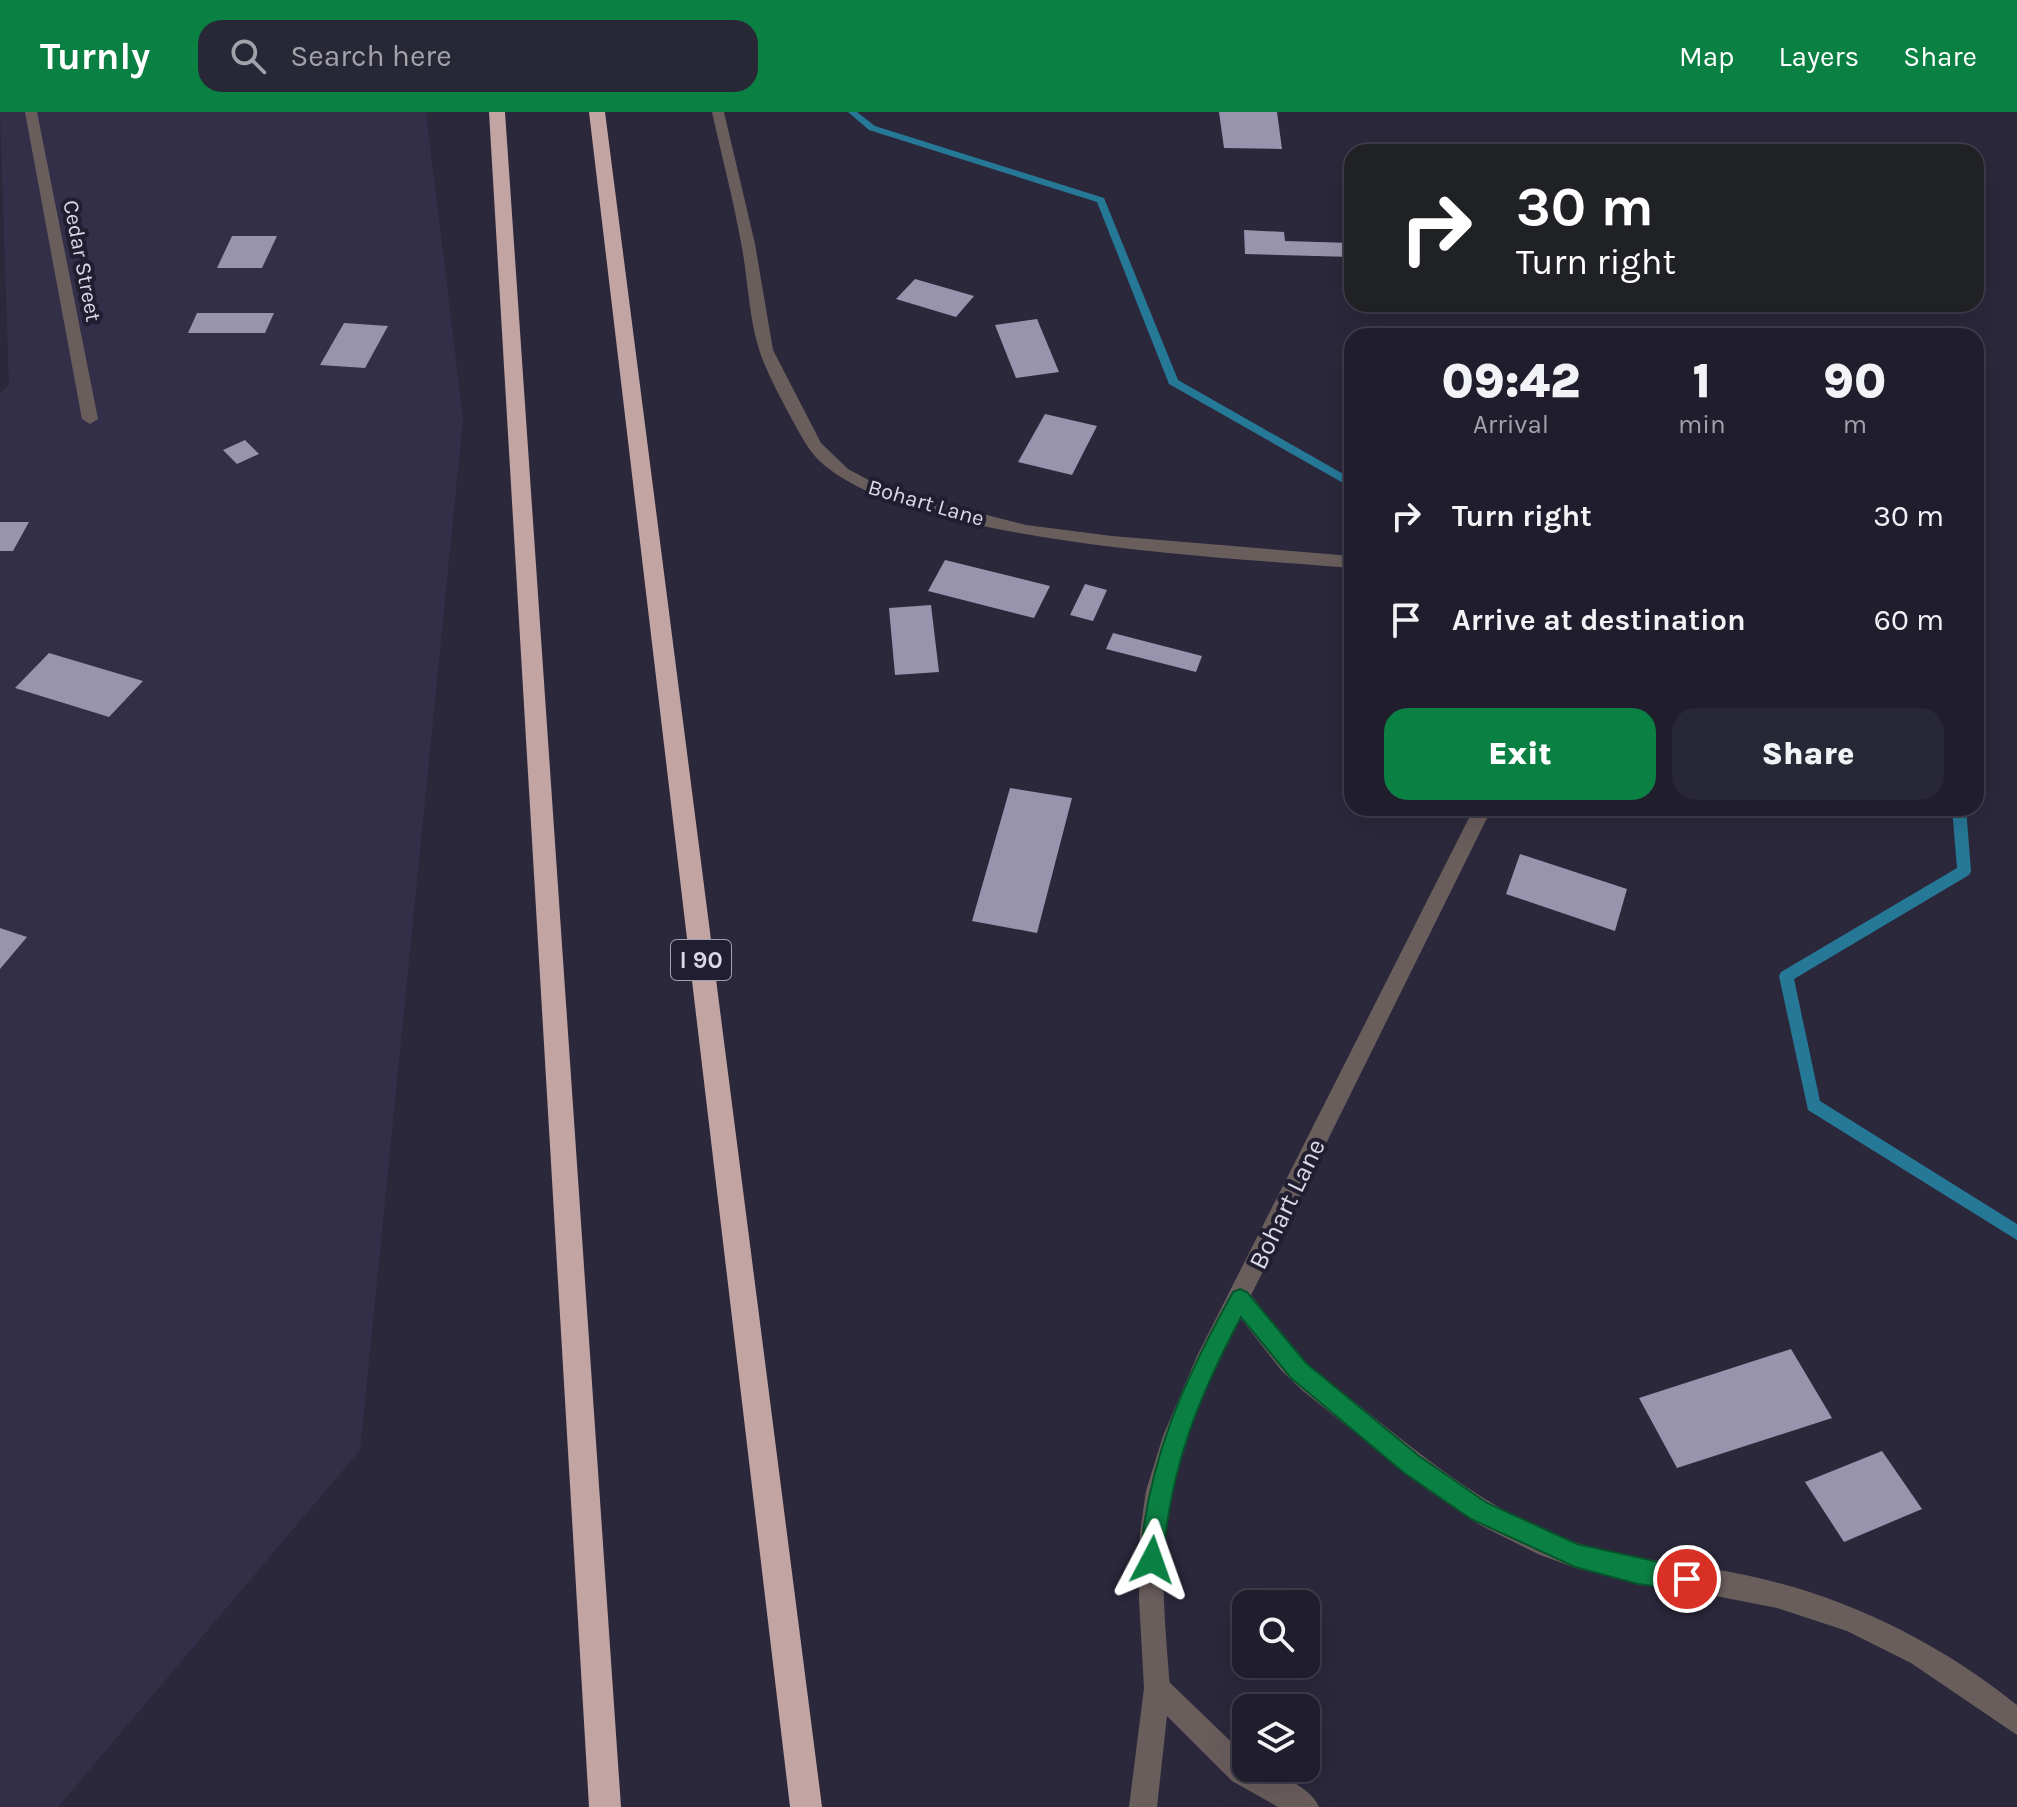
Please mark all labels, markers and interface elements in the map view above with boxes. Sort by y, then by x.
search box [198,20,758,92]
text: Turnly [40,34,150,79]
icon: search [226,34,270,78]
text: Search here [290,38,452,74]
text: Map [1679,40,1734,73]
text: Layers [1778,40,1859,73]
text: Share [1903,40,1977,73]
text: 30 m [1516,174,1654,239]
icon: right [1384,176,1488,280]
street label: Cedar Street [57,198,107,324]
text: Turn right [1516,241,1676,283]
text: 09:42 [1442,353,1580,409]
text: 1 [1693,353,1711,409]
text: 90 [1823,353,1886,409]
text: Arrival [1473,409,1549,440]
text: min [1678,409,1726,440]
text: m [1843,409,1867,440]
street label: Bohart Lane [865,474,987,532]
icon: right [1384,494,1428,538]
text: Turn right [1452,498,1592,534]
text: 30 m [1873,498,1944,534]
icon: arrive [1384,598,1428,642]
text: Arrive at destination [1452,602,1746,638]
text: 60 m [1874,602,1944,638]
button: Exit [1384,708,1656,800]
button: Share [1672,708,1944,800]
road number: I 90 [671,940,731,980]
street label: Bohart Lane [1242,1134,1332,1274]
position arrow [1110,1518,1194,1602]
pin [1653,1545,1721,1613]
icon: arrive [1665,1557,1709,1601]
map controls [1232,1590,1320,1782]
button: search [1232,1590,1320,1678]
button: layers [1232,1694,1320,1782]

